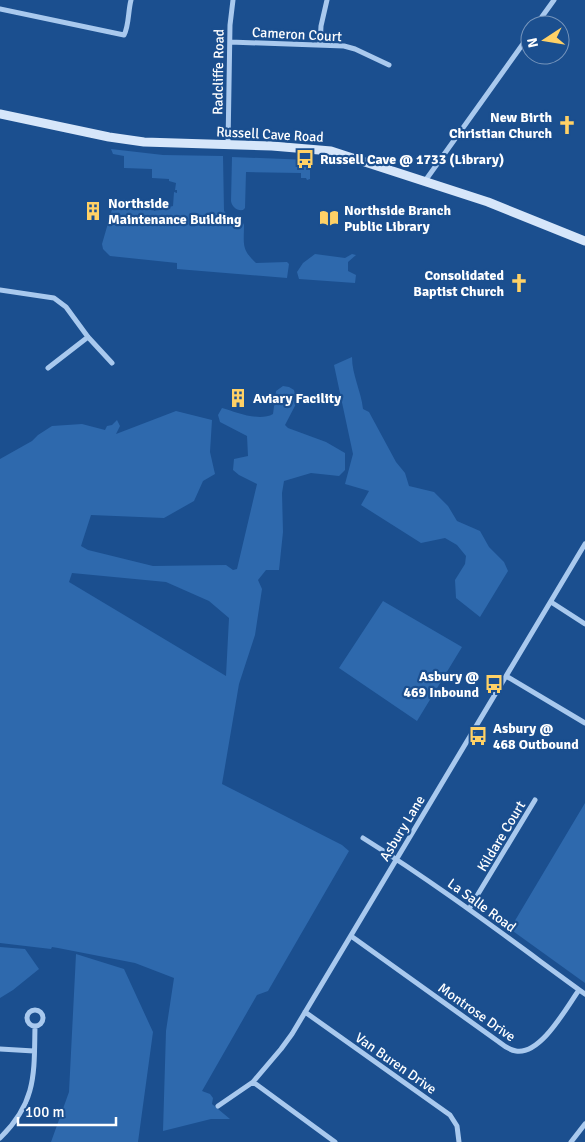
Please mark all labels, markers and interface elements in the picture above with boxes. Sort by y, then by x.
north arrow [520,15,570,65]
street label: Cameron Court [252,24,343,45]
street label: Radcliffe Road [209,29,228,115]
text: N [523,36,542,49]
place label: New Birth Christian Church [449,109,552,142]
church icon: New Birth Christian Church [556,114,578,136]
street label: Russell Cave Road [216,123,324,146]
bus stop icon: Russell Cave @ 1733 (Library) [294,148,316,170]
place label: Russell Cave @ 1733 (Library) [320,151,504,168]
place label: Northside Maintenance Building [108,195,242,228]
building icon: Northside Maintenance Building [82,200,104,222]
place label: Northside Branch Public Library [344,202,451,235]
library icon: Northside Branch Public Library [318,207,340,229]
place label: Consolidated Baptist Church [413,267,504,300]
church icon: Consolidated Baptist Church [508,272,530,294]
building icon: Aviary Facility [227,387,249,409]
place label: Aviary Facility [253,390,341,407]
place label: Asbury @ 469 Inbound [403,668,479,701]
bus stop icon: Asbury @ 469 Inbound [483,673,505,695]
place label: Asbury @ 468 Outbound [493,720,579,753]
bus stop icon: Asbury @ 468 Outbound [467,725,489,747]
street label: Asbury Lane [376,792,429,864]
street label: Kildare Court [474,798,529,875]
street label: La Salle Road [444,875,519,936]
street label: Montrose Drive [435,979,519,1045]
street label: Van Buren Drive [352,1029,440,1098]
scale bar [18,1094,115,1126]
text: 100 m [25,1103,65,1121]

